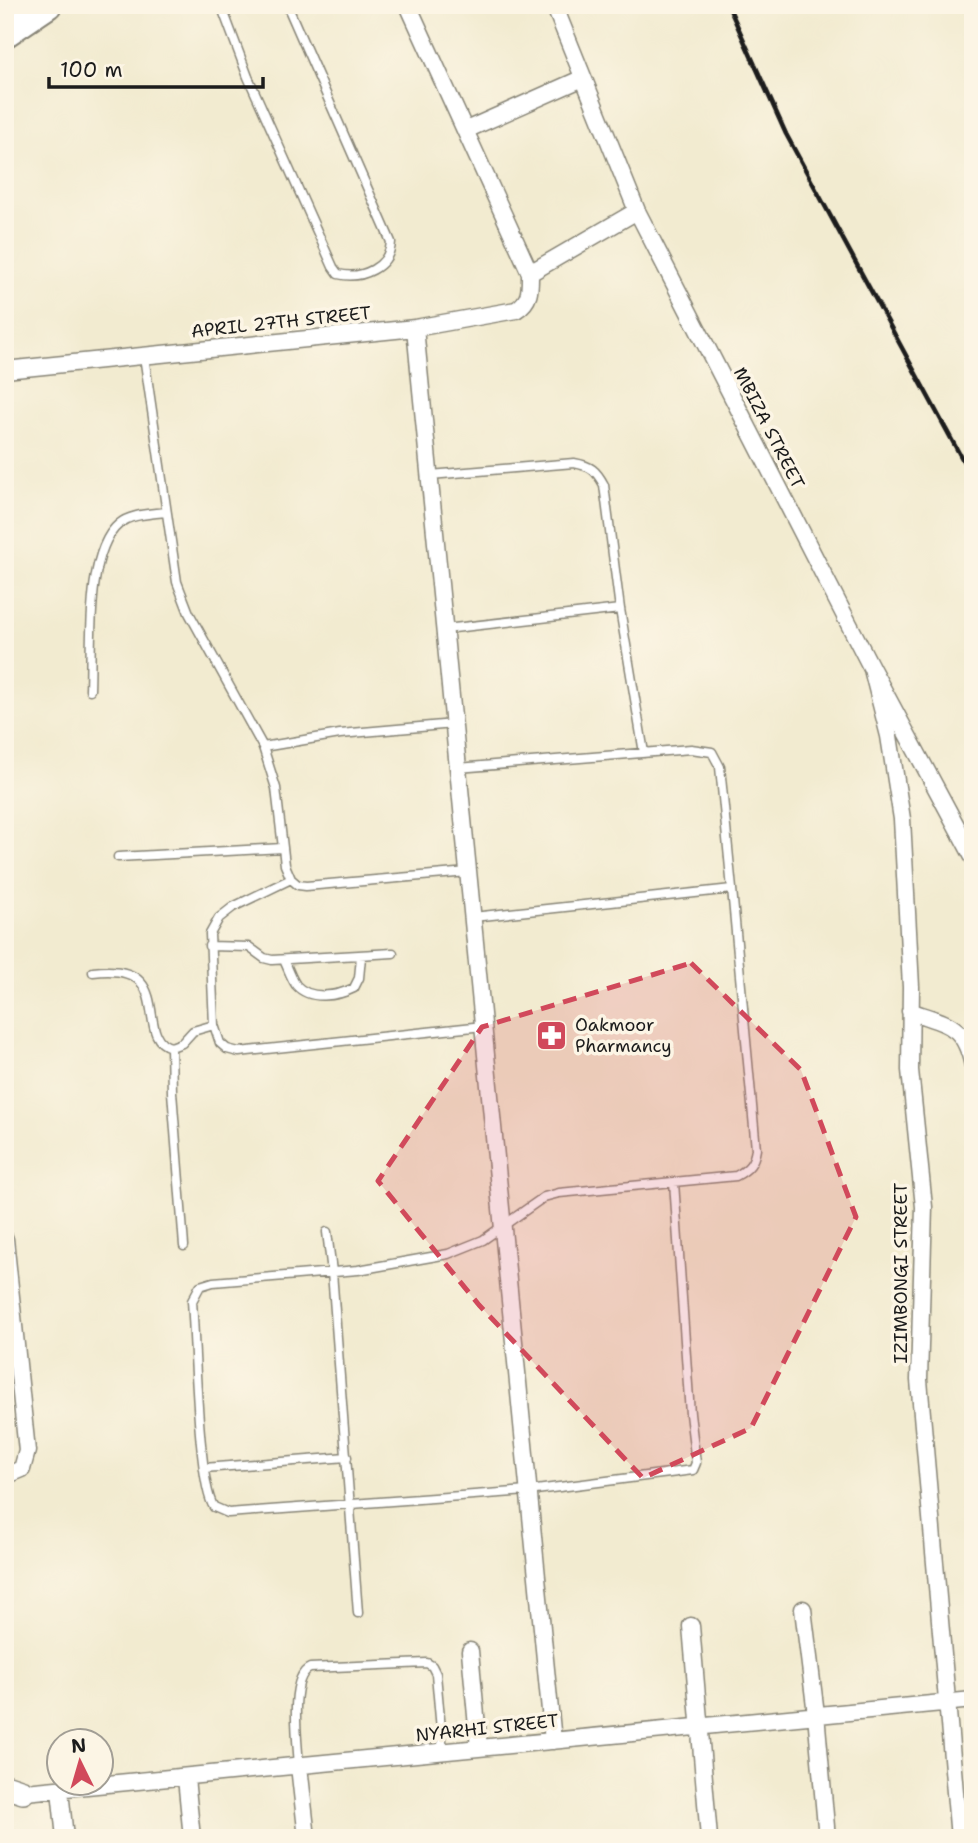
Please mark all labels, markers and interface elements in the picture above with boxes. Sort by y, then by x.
scale bar [49,46,262,90]
text: 100 m [60,56,123,84]
street label: APRIL 27TH STREET [190,301,372,343]
street label: MBIZA STREET [728,363,810,493]
place label: Oakmoor Pharmancy [575,1013,672,1058]
pharmacy icon: Oakmoor Pharmancy [535,1018,569,1052]
street label: IZIMBONGI STREET [889,1183,913,1363]
street label: NYARHI STREET [414,1709,560,1747]
north arrow [46,1728,116,1798]
text: N [70,1732,87,1759]

